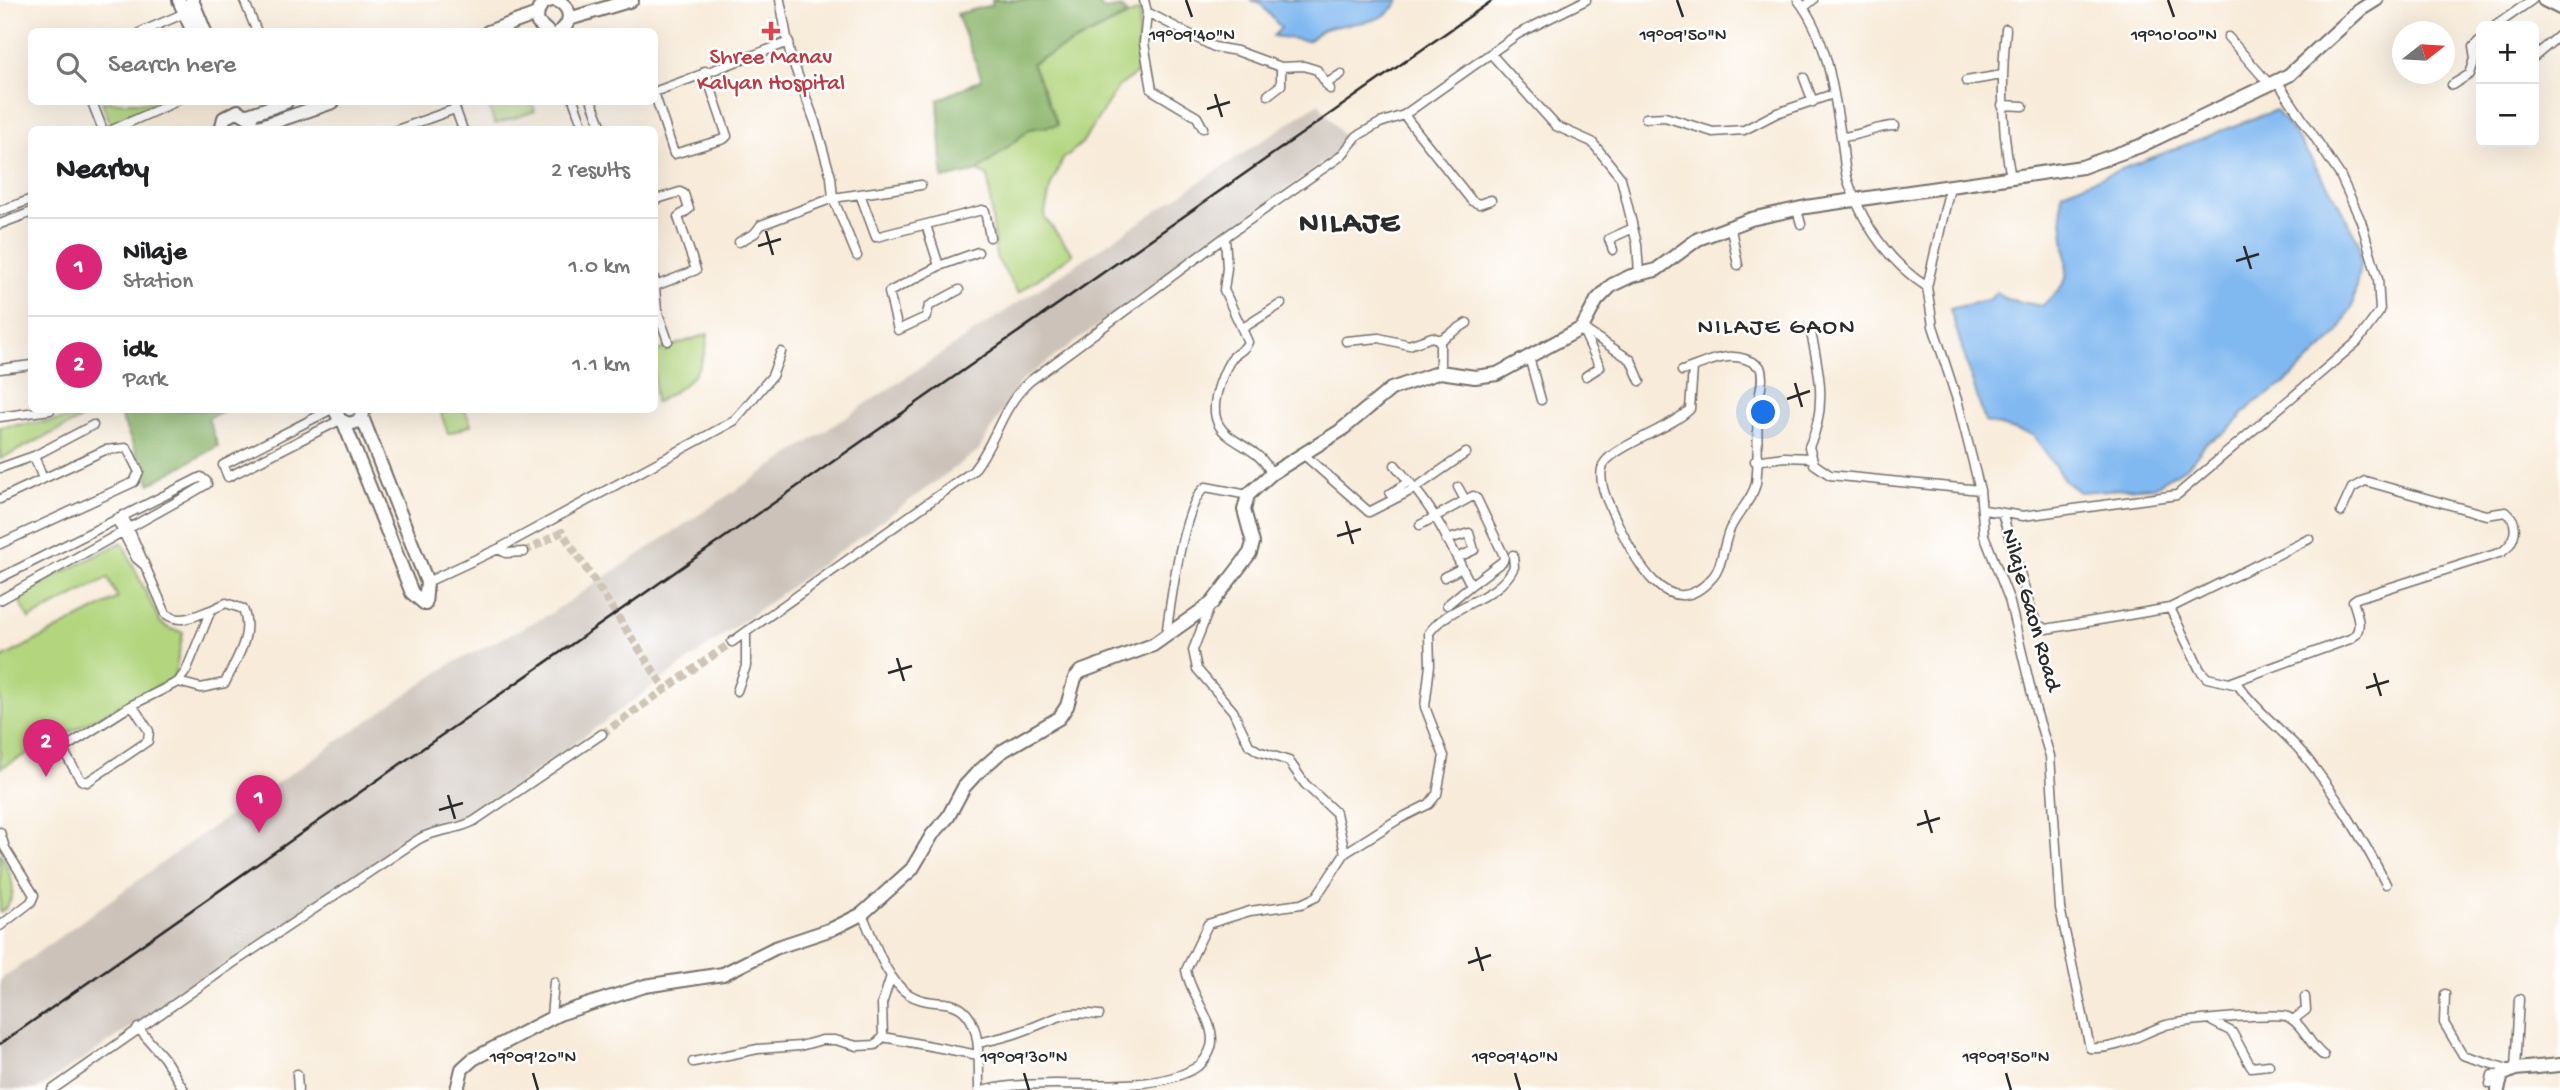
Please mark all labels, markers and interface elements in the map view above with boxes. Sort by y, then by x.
marker: Shree Manav Kalyan Hospital [761,21,781,41]
north arrow [2392,21,2455,84]
map controls [2476,21,2539,147]
button: + [2476,21,2539,84]
text: 19°09'40"N [1148,26,1235,47]
text: 19°09'50"N [1638,26,1727,47]
text: 19°10'00"N [2130,26,2217,47]
search box [28,28,658,105]
place label: Shree Manav Kalyan Hospital [697,45,845,98]
icon: search [52,48,90,86]
text: Search here [108,51,236,82]
button: − [2476,84,2539,147]
text: Nearby [56,154,149,189]
text: 2 results [551,158,630,185]
district label: NILAJE [1299,208,1401,243]
text: Nilaje [123,238,187,269]
text: 1 [74,254,84,281]
text: 1.0 km [568,254,630,281]
text: Station [123,269,193,296]
district label: NILAJE GAON [1697,314,1857,343]
text: idk [123,336,155,367]
text: 2 [73,352,85,379]
text: 1.1 km [572,352,630,379]
text: Park [123,367,167,394]
your location [1746,395,1780,429]
street label: Nilaje Gaon Road [1994,526,2067,696]
pin: 2 [23,719,69,777]
pin: 1 [236,775,282,833]
text: 19°09'20"N [489,1048,576,1069]
text: 19°09'30"N [980,1048,1068,1069]
text: 19°09'40"N [1471,1048,1558,1069]
text: 19°09'50"N [1961,1048,2050,1069]

